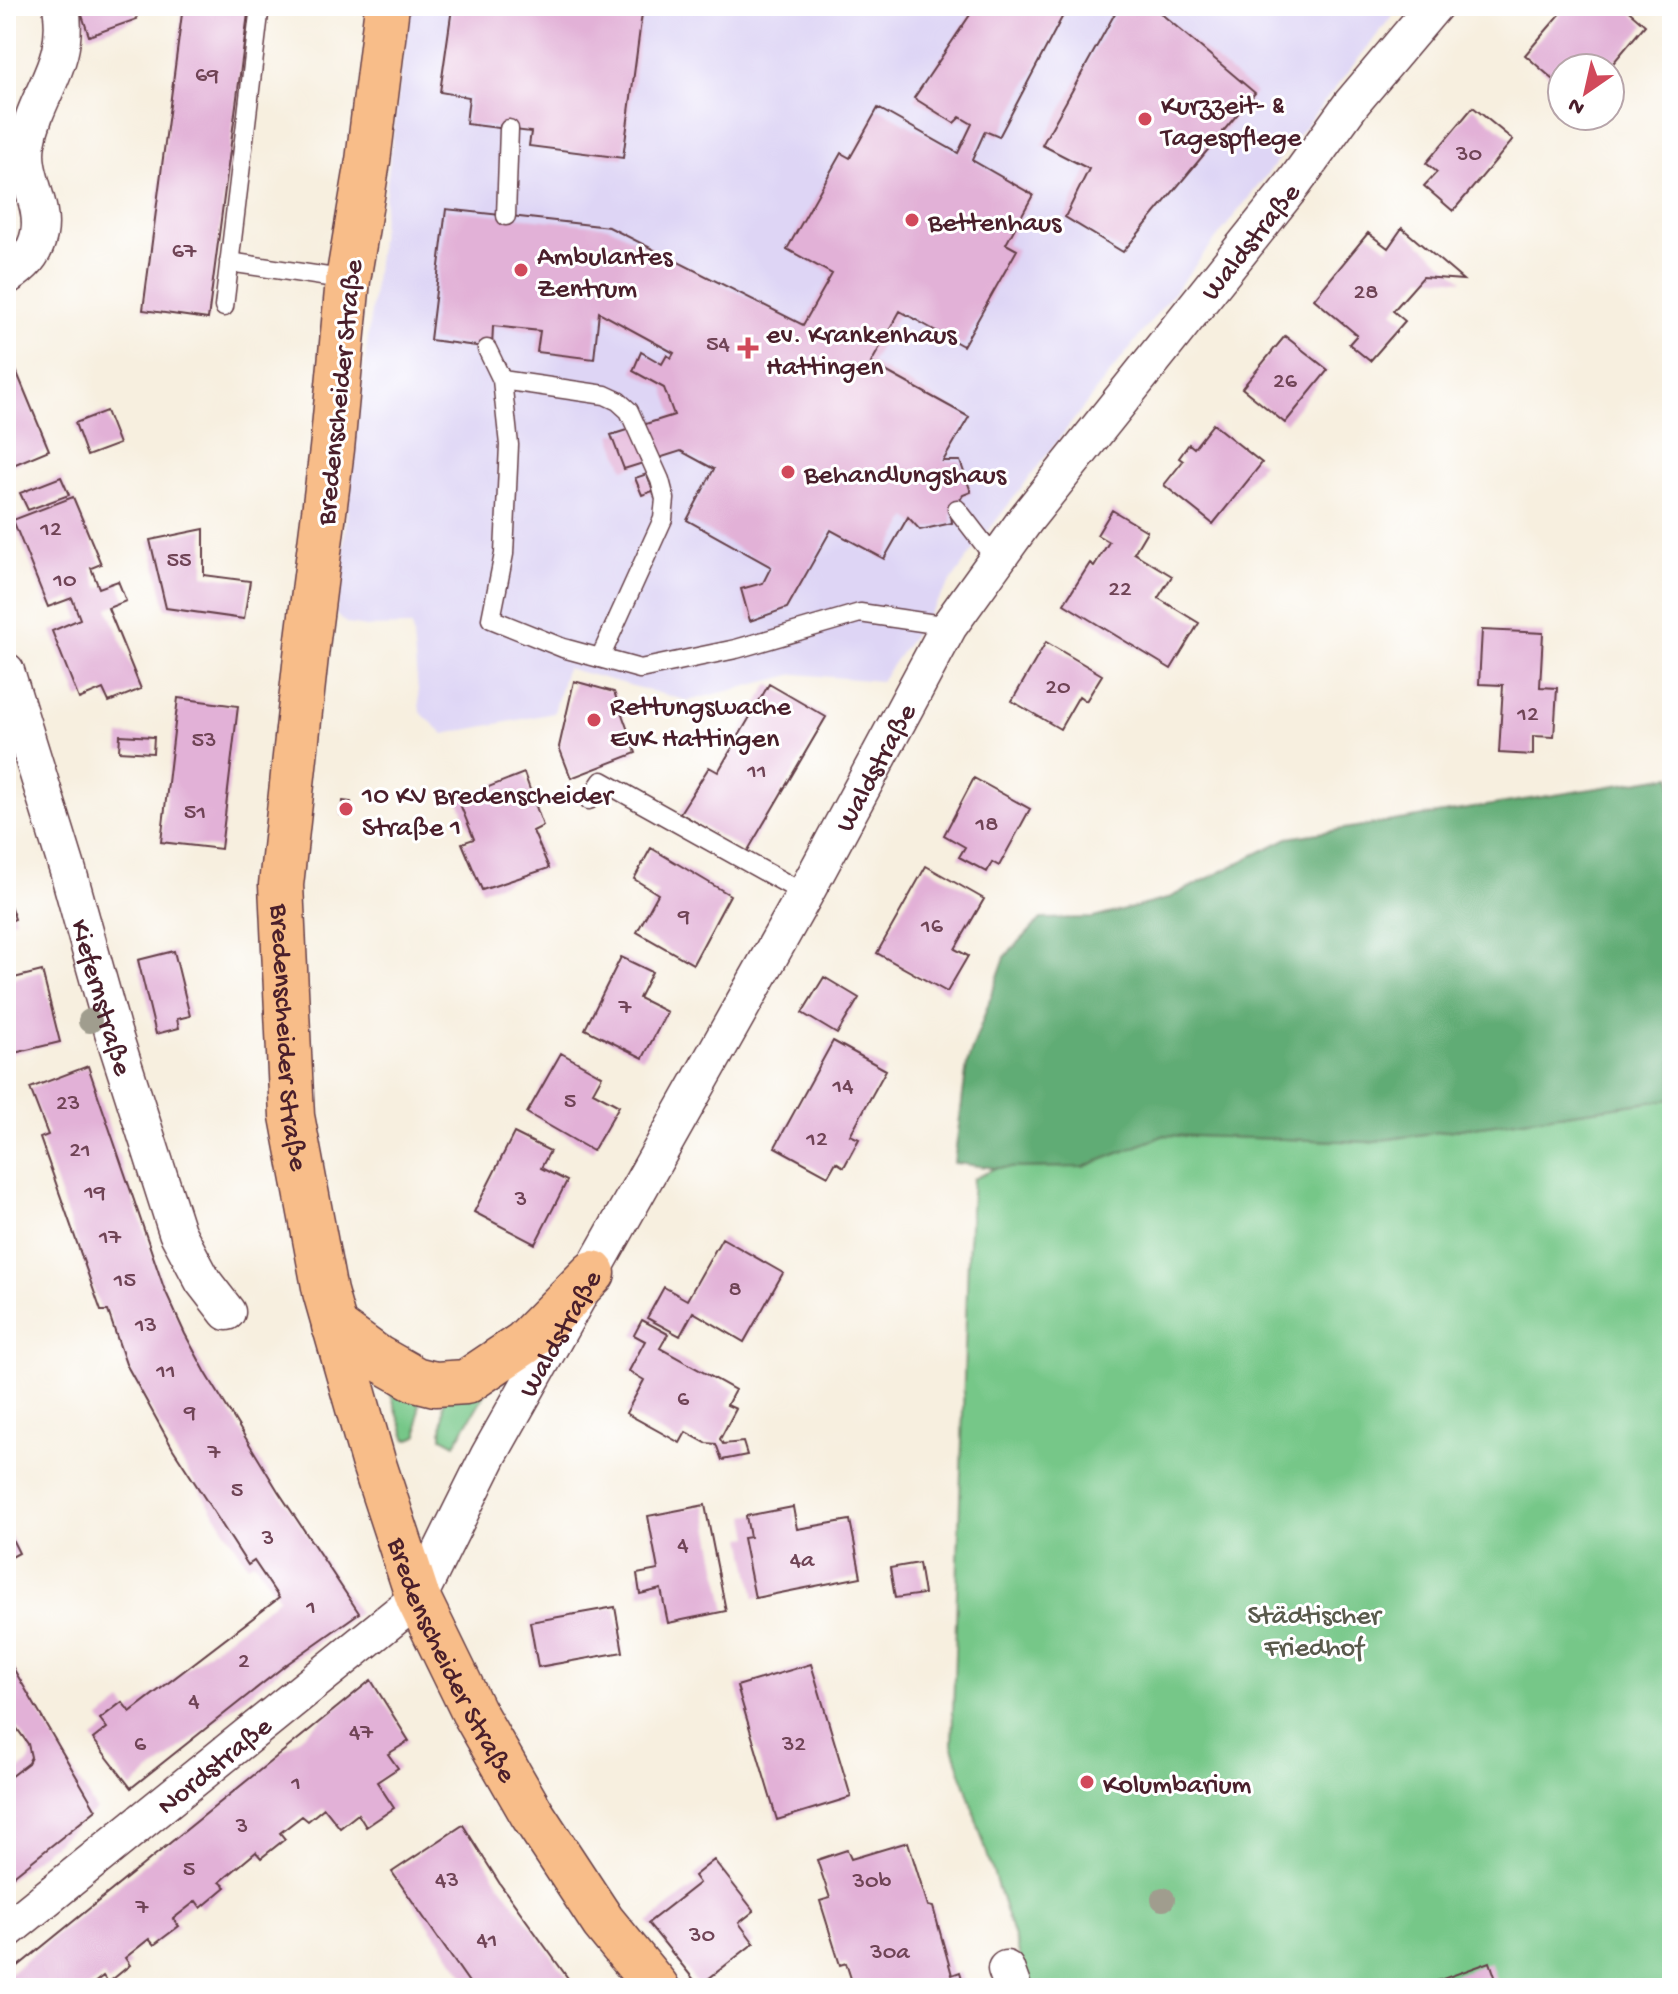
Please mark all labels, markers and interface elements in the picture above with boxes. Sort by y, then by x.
north arrow [1546,52,1626,132]
house number: 69 [195,62,219,91]
text: N [1564,90,1590,120]
place label: Kurzzeit- & Tagespflege [1159,91,1302,156]
marker: Kurzzeit- & Tagespflege [1136,110,1154,128]
house number: 30 [1455,141,1482,170]
street label: Waldstraße [1195,177,1309,308]
place label: Bettenhaus [927,208,1062,241]
marker: Bettenhaus [903,211,921,229]
house number: 67 [172,238,197,267]
place label: Ambulantes Zentrum [537,242,673,307]
street label: Bredenscheider Straße [311,257,372,528]
marker: Ambulantes Zentrum [512,261,530,279]
house number: 28 [1354,279,1378,308]
place label: ev. Krankenhaus Hattingen [766,320,957,385]
house number: 54 [706,331,731,360]
marker: ev. Krankenhaus Hattingen [737,337,759,359]
house number: 26 [1273,368,1298,397]
place label: Behandlungshaus [803,460,1007,493]
marker: Behandlungshaus [779,463,797,481]
house number: 12 [39,516,62,545]
house number: 55 [166,547,192,576]
house number: 10 [52,567,77,596]
house number: 22 [1108,576,1132,605]
house number: 20 [1045,674,1071,703]
place label: Rettungswache EvK Hattingen [610,692,791,757]
street label: Waldstraße [830,698,926,838]
house number: 12 [1516,701,1539,730]
marker: Rettungswache EvK Hattingen [585,711,603,729]
house number: 53 [191,727,217,756]
house number: 11 [746,758,767,787]
place label: 10 KV Bredenscheider Straße 1 [361,781,615,846]
house number: 51 [184,799,206,828]
marker: 10 KV Bredenscheider Straße 1 [337,800,355,818]
house number: 18 [975,811,998,840]
street label: Bredenscheider Straße [261,902,314,1174]
house number: 9 [677,903,690,932]
house number: 16 [920,913,944,942]
street label: Kiefernstraße [61,916,138,1081]
house number: 7 [618,994,632,1023]
house number: 14 [831,1073,854,1102]
house number: 5 [564,1088,576,1117]
house number: 23 [56,1090,80,1119]
house number: 12 [805,1126,828,1155]
house number: 21 [69,1137,91,1166]
house number: 19 [83,1179,106,1208]
house number: 3 [514,1186,527,1215]
house number: 17 [98,1224,122,1253]
street label: Waldstraße [513,1265,611,1404]
house number: 15 [113,1267,136,1296]
house number: 8 [728,1276,742,1305]
house number: 13 [134,1312,157,1341]
house number: 11 [155,1358,176,1387]
house number: 6 [677,1386,690,1415]
house number: 9 [183,1399,196,1428]
house number: 7 [207,1439,221,1468]
house number: 5 [231,1477,243,1506]
house number: 3 [261,1525,274,1554]
house number: 4 [677,1532,689,1561]
street label: Bredenscheider Straße [378,1533,522,1790]
house number: 4a [790,1547,815,1576]
house number: 1 [305,1594,316,1623]
park label: Städtischer Friedhof [1247,1601,1383,1666]
house number: 2 [238,1648,250,1677]
house number: 4 [188,1688,200,1717]
street label: Nordstraße [152,1711,280,1823]
house number: 47 [349,1719,373,1748]
house number: 6 [134,1731,147,1760]
house number: 32 [781,1731,806,1760]
house number: 1 [290,1770,301,1799]
place label: Kolumbarium [1103,1770,1252,1803]
marker: Kolumbarium [1078,1773,1096,1791]
house number: 3 [235,1813,248,1842]
house number: 5 [183,1856,195,1885]
house number: 43 [435,1867,459,1896]
house number: 30b [852,1868,892,1897]
house number: 7 [135,1894,149,1923]
house number: 30 [688,1922,715,1951]
house number: 41 [476,1927,498,1956]
house number: 30a [869,1939,910,1968]

